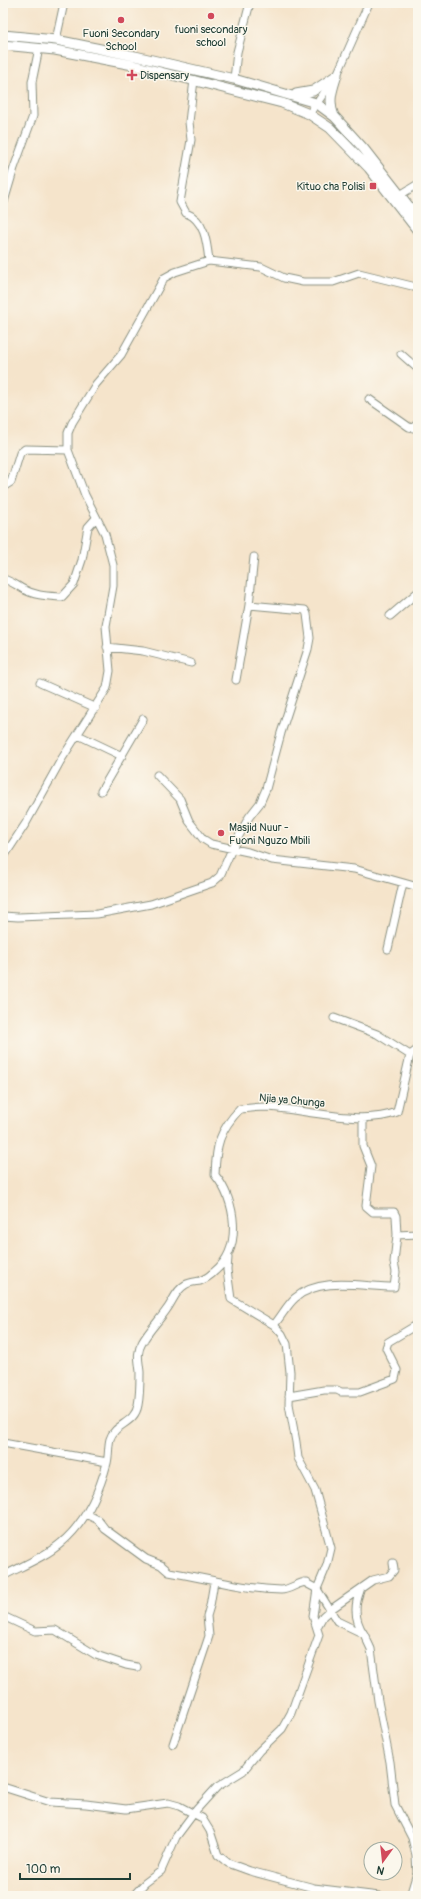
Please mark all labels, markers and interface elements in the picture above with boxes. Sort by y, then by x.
marker: fuoni secondary school [206,11,216,21]
marker: Fuoni Secondary School [116,15,126,25]
place label: fuoni secondary school [174,23,248,49]
place label: Fuoni Secondary School [82,27,160,53]
place label: Dispensary [140,69,189,82]
marker: Dispensary [127,70,137,80]
place label: Kituo cha Polisi [296,180,365,193]
marker: Kituo cha Polisi [368,181,378,191]
place label: Masjid Nuur - Fuoni Nguzo Mbili [229,821,310,847]
marker: Masjid Nuur - Fuoni Nguzo Mbili [216,828,226,838]
street label: Njia ya Chunga [259,1091,325,1110]
north arrow [363,1841,403,1881]
scale bar [20,1855,130,1881]
text: 100 m [26,1862,61,1877]
text: N [375,1863,386,1877]

